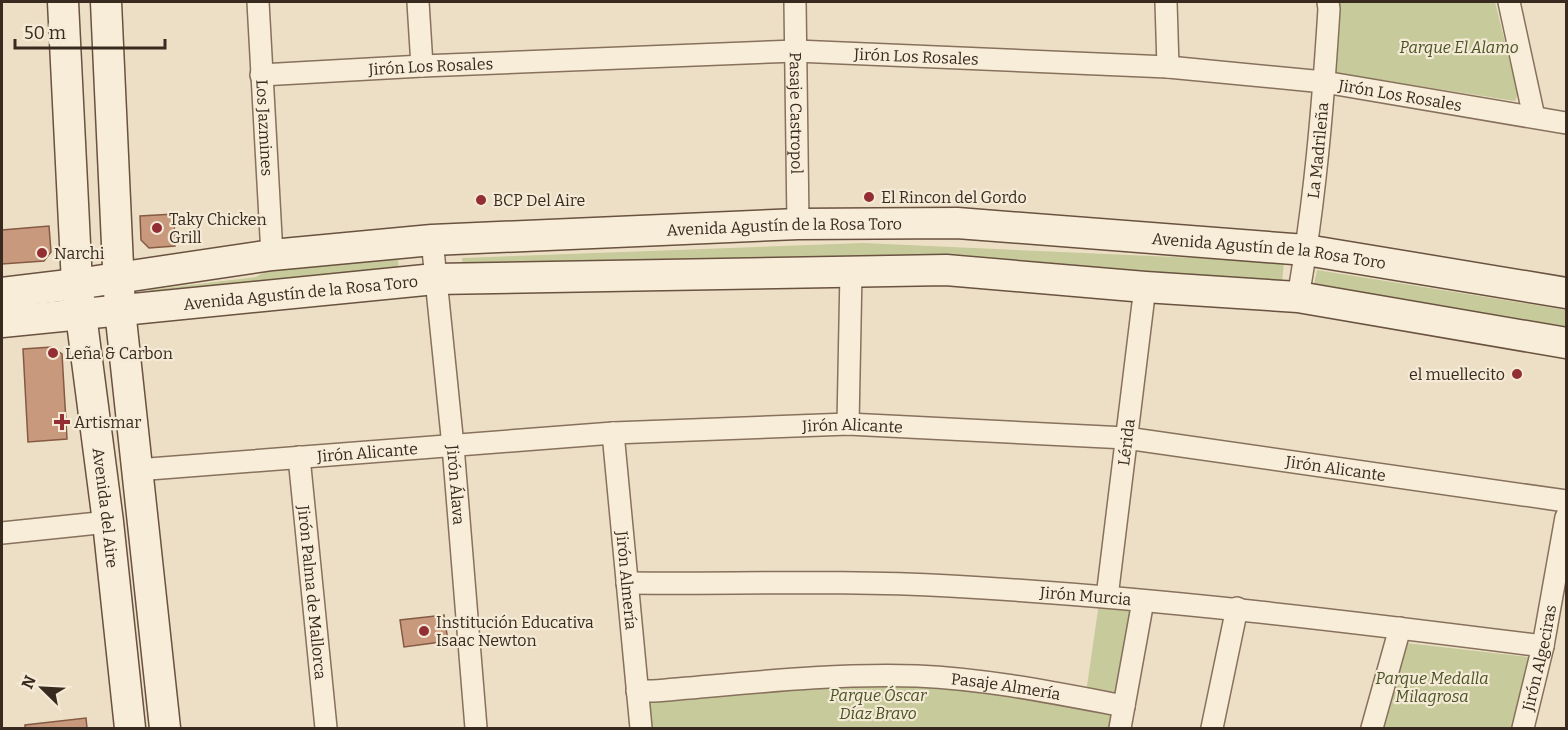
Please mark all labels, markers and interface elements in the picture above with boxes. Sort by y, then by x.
scale bar [15,12,165,50]
text: 50 m [24,22,66,44]
park label: Parque El Alamo [1399,38,1519,57]
street label: Jirón Los Rosales [853,44,979,68]
street label: Pasaje Castropol [786,52,807,175]
street label: Jirón Los Rosales [367,54,494,79]
street label: Jirón Los Rosales [1336,75,1463,115]
street label: Los Jazmines [253,79,277,177]
street label: La Madrileña [1303,101,1332,200]
place label: El Rincon del Gordo [881,188,1027,207]
marker: El Rincon del Gordo [862,190,876,204]
place label: BCP Del Aire [493,191,585,210]
marker: BCP Del Aire [474,193,488,207]
place label: Taky Chicken Grill [169,210,267,247]
street label: Avenida Agustín de la Rosa Toro [666,214,902,239]
marker: Taky Chicken Grill [150,221,164,235]
street label: Avenida Agustín de la Rosa Toro [1151,229,1387,273]
place label: Narchi [54,244,105,263]
marker: Narchi [35,246,49,260]
street label: Avenida Agustín de la Rosa Toro [182,271,419,313]
place label: Leña & Carbon [65,344,173,363]
marker: Leña & Carbon [46,346,60,360]
place label: el muellecito [1409,365,1505,384]
marker: el muellecito [1510,367,1524,381]
place label: Artismar [74,413,141,432]
street label: Jirón Alicante [801,414,903,436]
marker: Artismar [55,415,69,429]
street label: Lérida [1114,417,1138,467]
street label: Jirón Alicante [315,439,418,466]
street label: Jirón Álava [443,443,469,526]
street label: Avenida del Aire [89,447,122,569]
street label: Jirón Alicante [1284,451,1387,485]
street label: Jirón Palma de Mallorca [294,503,331,681]
street label: Jirón Almería [613,529,641,631]
street label: Jirón Murcia [1038,582,1132,609]
street label: Jirón Algeciras [1518,603,1560,714]
place label: Institución Educativa Isaac Newton [436,613,594,650]
marker: Institución Educativa Isaac Newton [417,624,431,638]
north arrow [12,658,72,718]
street label: Pasaje Almería [950,669,1062,703]
park label: Parque Medalla Milagrosa [1376,669,1489,706]
text: N [18,673,40,692]
park label: Parque Óscar Díaz Bravo [830,685,928,723]

